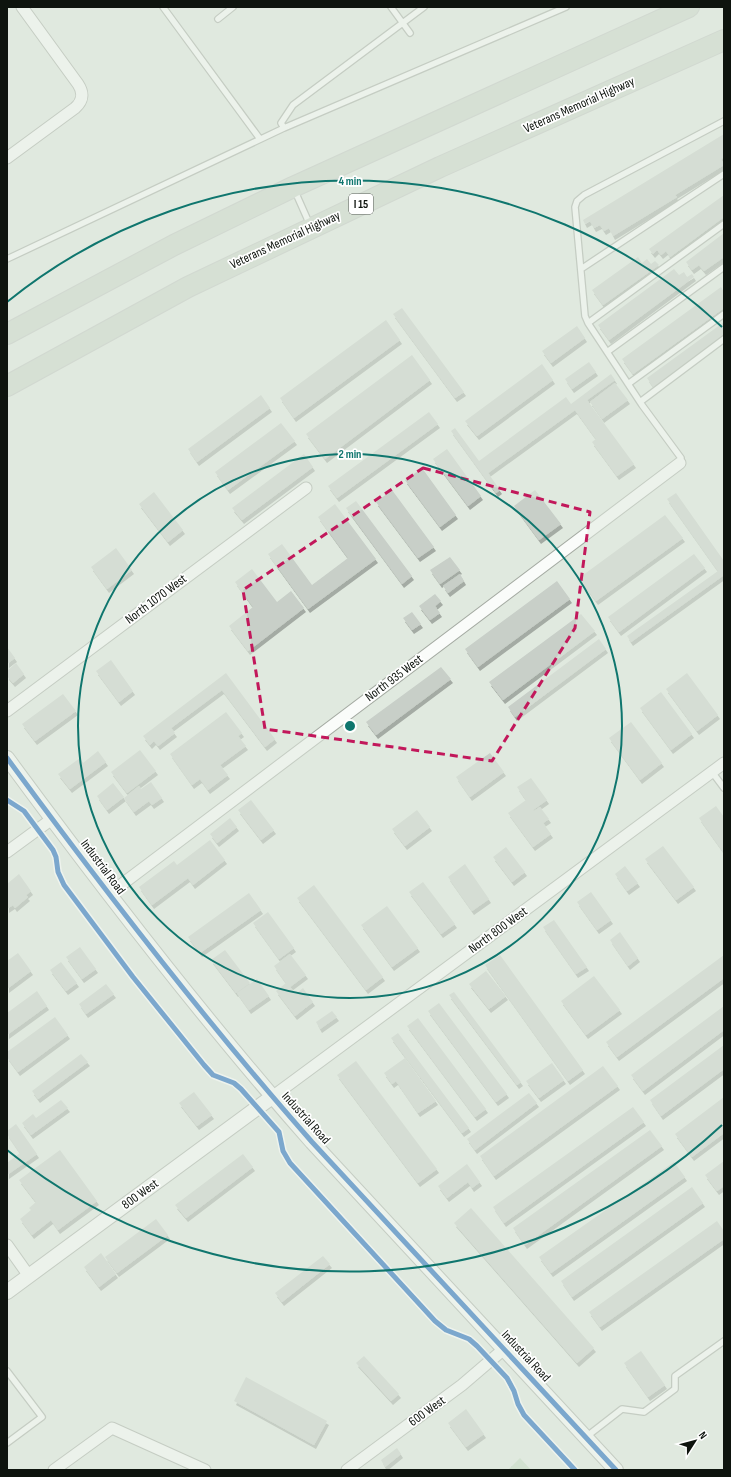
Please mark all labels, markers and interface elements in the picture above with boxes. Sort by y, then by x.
street label: Veterans Memorial Highway [521,73,637,137]
text: 4 min [338,174,362,189]
road number: I 15 [349,194,373,214]
street label: Veterans Memorial Highway [227,207,343,273]
text: 2 min [339,447,361,462]
street label: North 1070 West [122,571,190,627]
street label: North 935 West [362,651,426,705]
centre of rings [343,719,357,733]
street label: Industrial Road [77,836,129,898]
street label: North 800 West [465,903,531,957]
street label: Industrial Road [278,1089,334,1147]
street label: 800 West [119,1175,161,1213]
street label: Industrial Road [498,1327,554,1385]
street label: 600 West [406,1392,448,1430]
north arrow [675,1421,715,1461]
text: N [696,1429,710,1442]

